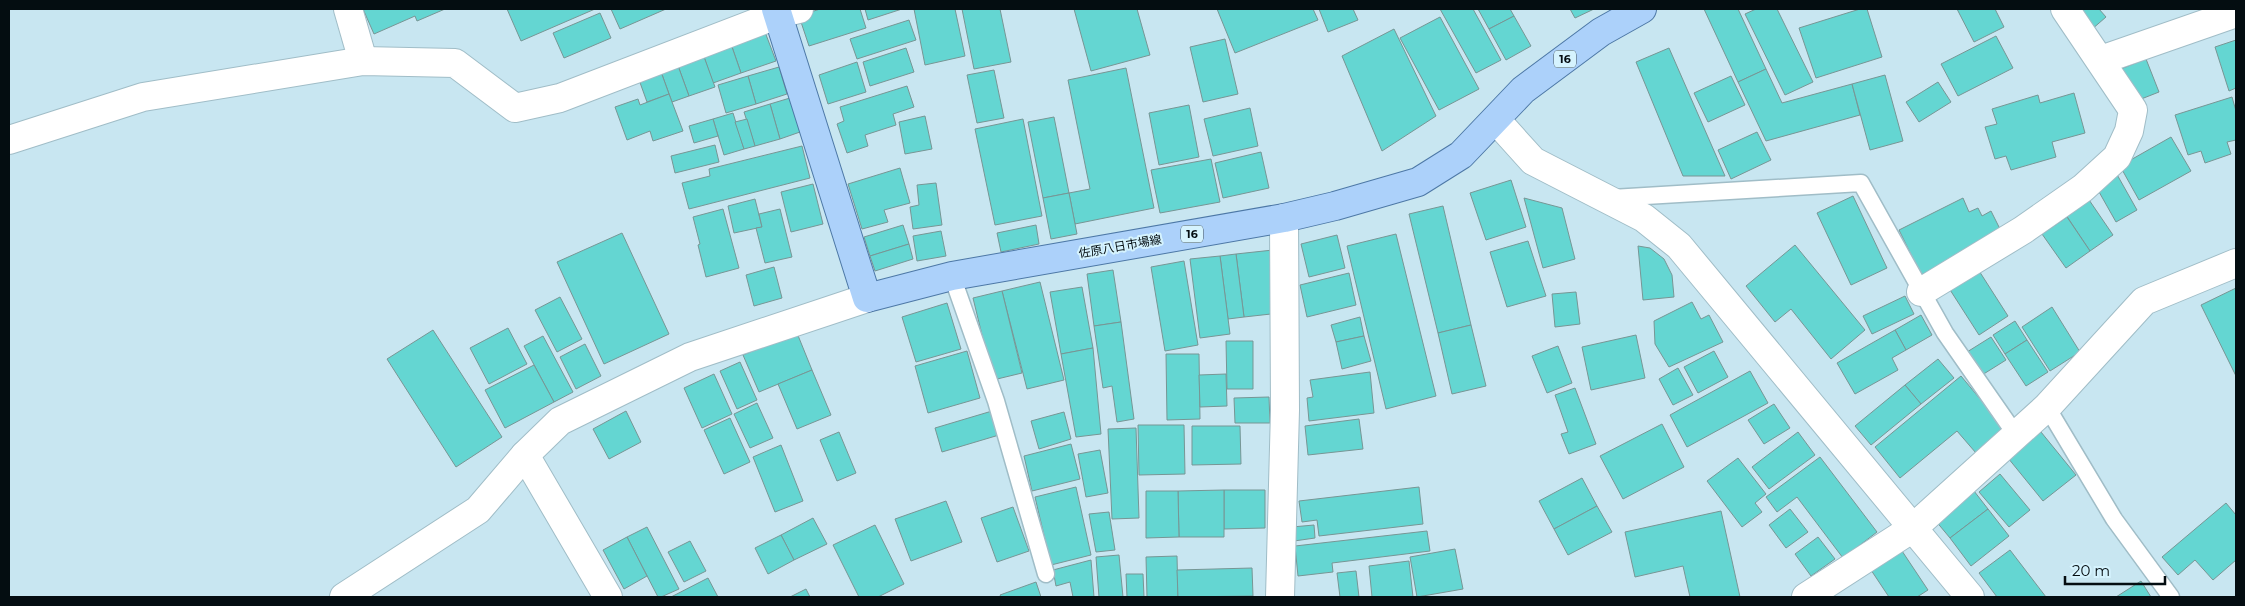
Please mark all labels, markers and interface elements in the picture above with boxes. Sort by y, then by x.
road number: 16 [1554,51,1576,68]
road number: 16 [1181,225,1203,242]
street label: 佐原八日市場線 [1077,231,1163,261]
scale bar [2065,554,2165,586]
text: 20 m [2072,561,2110,580]

